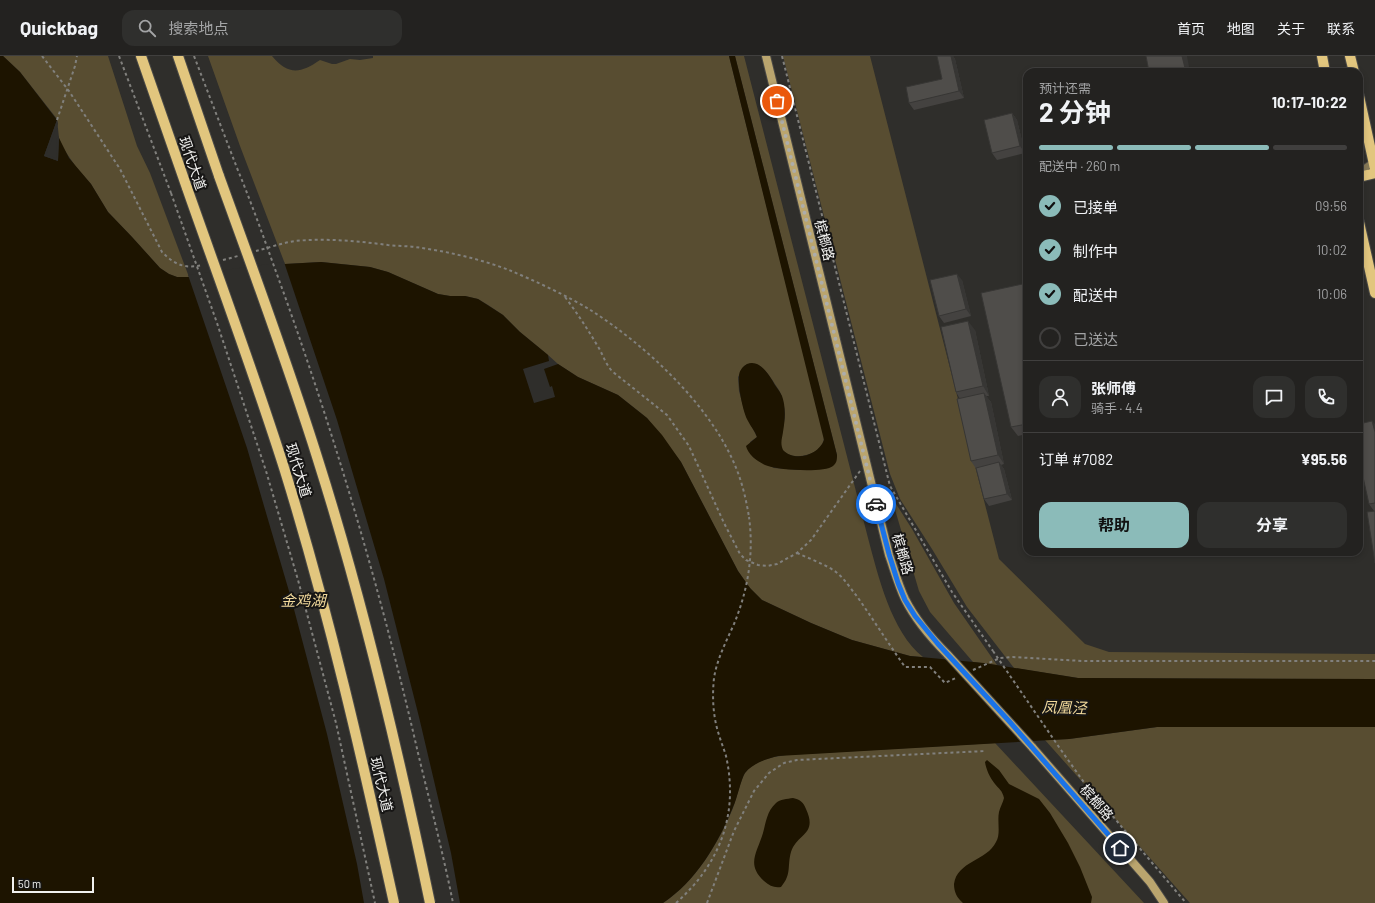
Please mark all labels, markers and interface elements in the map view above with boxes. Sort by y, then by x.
search box [122,10,402,46]
text: Quickbag [20,16,98,39]
icon: search [136,17,158,39]
text: 搜索地点 [168,19,228,37]
text: 首页 [1177,20,1205,37]
text: 地图 [1227,20,1255,37]
text: 关于 [1277,20,1305,37]
text: 联系 [1327,20,1355,37]
text: 预计还需 [1039,80,1091,96]
pin [760,84,794,118]
icon: bag [766,90,788,112]
text: 10:17–10:22 [1272,93,1347,111]
text: 2 分钟 [1039,96,1111,127]
street label: 现代大道 [176,134,210,192]
text: 配送中 · 260 m [1039,158,1120,174]
icon: check [1039,195,1061,217]
text: 已接单 [1073,198,1118,216]
text: 09:56 [1315,198,1347,214]
street label: 槟榔路 [812,218,838,262]
icon: check [1039,239,1061,261]
text: 制作中 [1073,242,1118,260]
text: 10:02 [1316,242,1347,258]
icon: check [1039,283,1061,305]
text: 配送中 [1073,286,1118,304]
text: 10:06 [1317,286,1347,302]
text: 已送达 [1073,330,1118,348]
button: person [1039,376,1081,418]
button: chat [1253,376,1295,418]
button: phone [1305,376,1347,418]
text: 张师傅 [1091,379,1136,397]
text: 骑手 · 4.4 [1091,400,1143,416]
street label: 现代大道 [283,441,315,499]
text: 订单 #7082 [1039,450,1113,468]
text: ¥95.56 [1300,450,1347,468]
courier [856,484,896,524]
icon: car [865,493,887,515]
button: 帮助 [1039,502,1189,548]
button: 分享 [1197,502,1347,548]
street label: 槟榔路 [889,531,917,577]
water label: 金鸡湖 [280,591,327,609]
water label: 凤凰泾 [1041,698,1089,716]
street label: 现代大道 [367,755,397,813]
street label: 槟榔路 [1077,781,1117,823]
pin [1103,831,1137,865]
icon: home [1109,837,1131,859]
scale bar [12,875,94,894]
text: 50 m [18,877,41,890]

